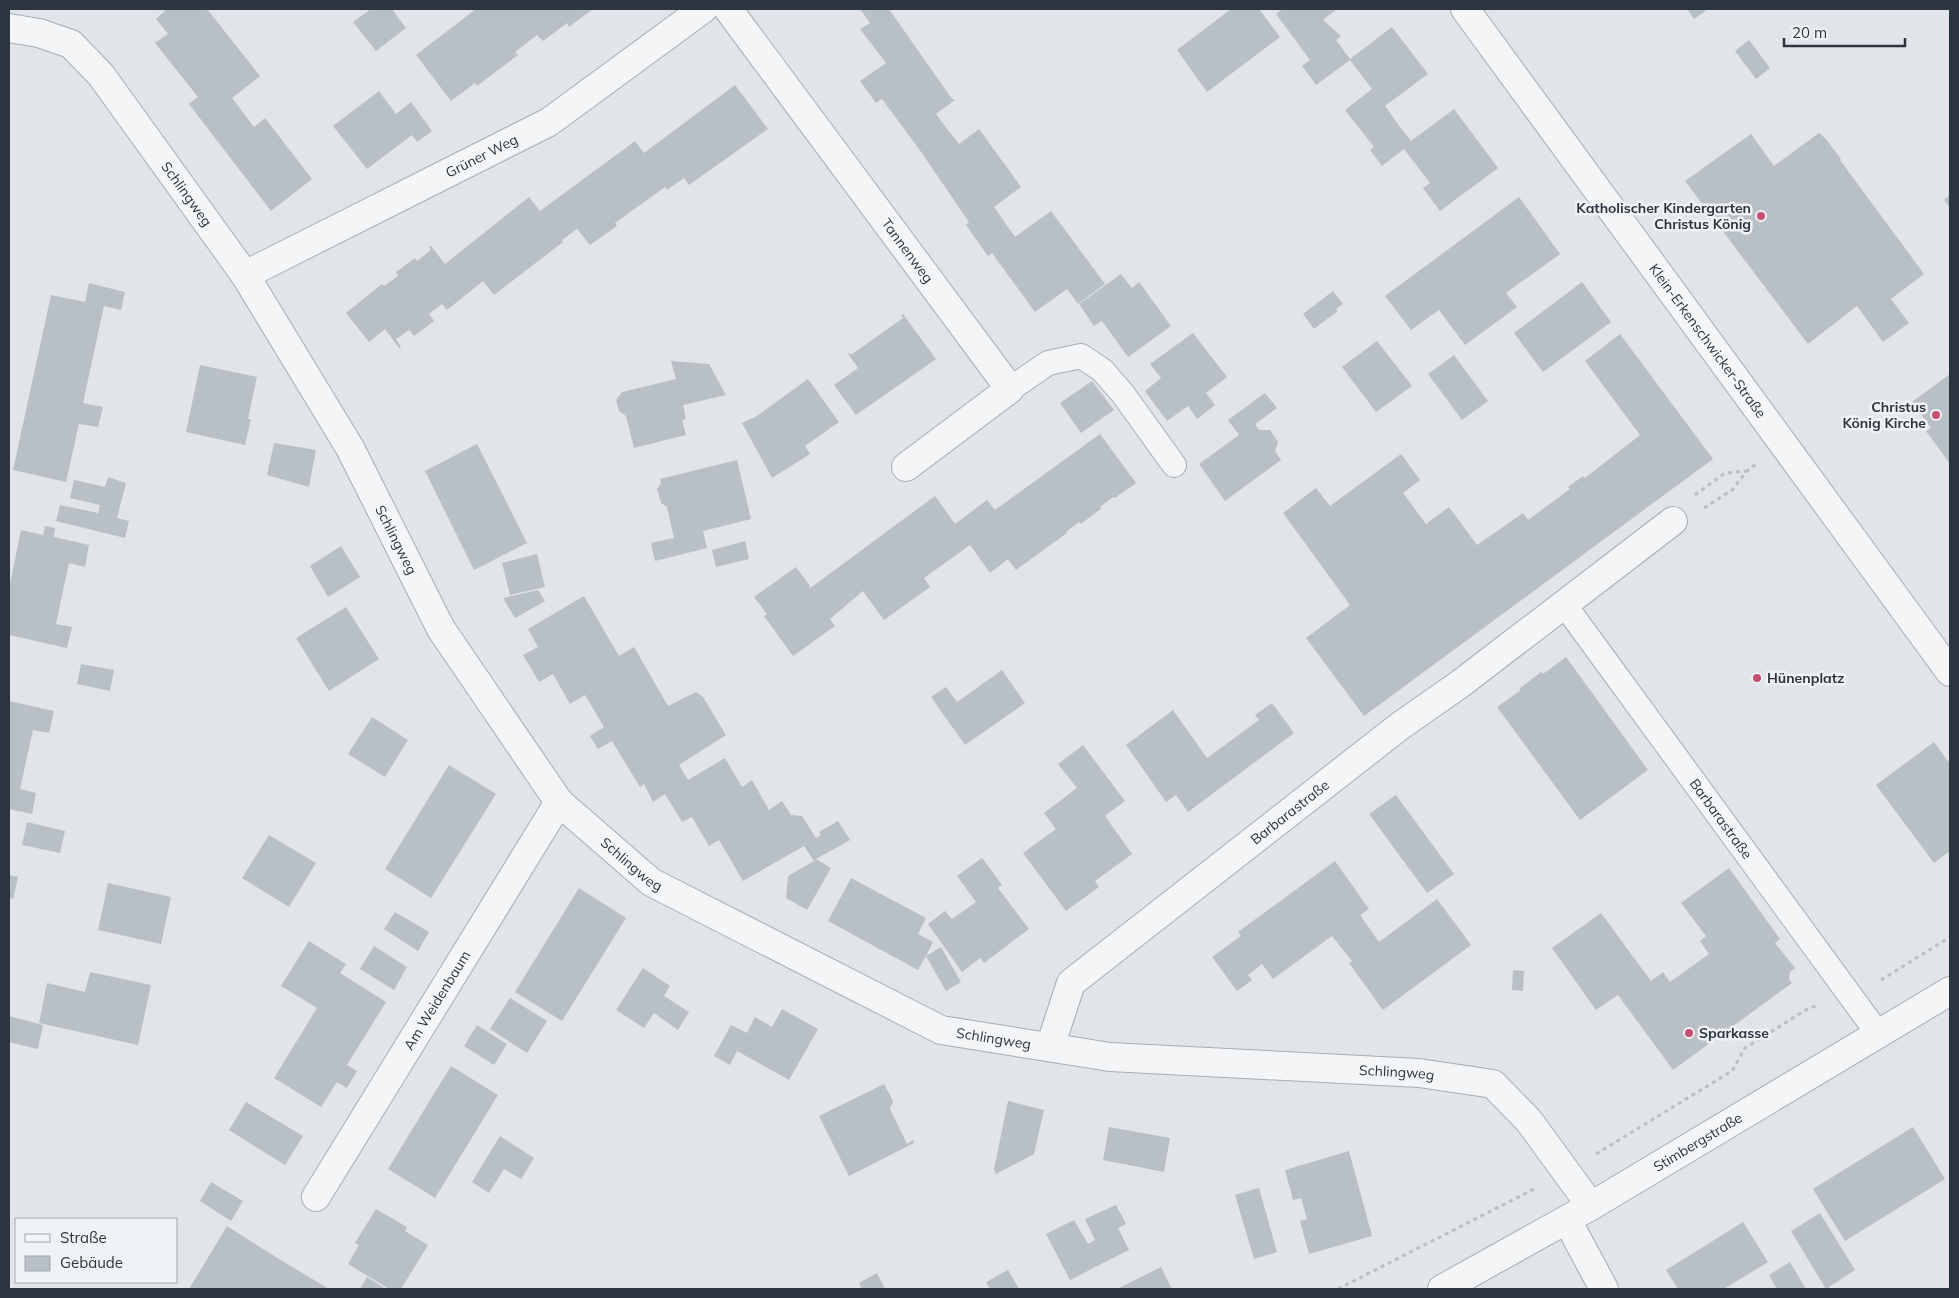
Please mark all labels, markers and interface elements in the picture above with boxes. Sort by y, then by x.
scale bar [1784,15,1905,47]
text: 20 m [1792,23,1827,42]
street label: Grüner Weg [442,130,521,182]
street label: Schlingweg [157,158,216,230]
place label: Katholischer Kindergarten Christus König [1576,199,1751,233]
marker: Katholischer Kindergarten Christus König [1755,210,1767,222]
street label: Tannenweg [877,215,937,287]
street label: Klein-Erkenschwicker-Straße [1645,260,1770,421]
place label: Christus König Kirche [1842,398,1926,432]
marker: Christus König Kirche [1930,409,1942,421]
street label: Schlingweg [371,502,421,578]
place label: Hünenplatz [1767,669,1844,687]
marker: Hünenplatz [1751,672,1763,684]
street label: Barbarastraße [1686,775,1756,862]
street label: Barbarastraße [1247,776,1333,848]
street label: Schlingweg [597,833,665,895]
street label: Am Weidenbaum [400,947,474,1053]
street label: Schlingweg [955,1024,1032,1053]
place label: Sparkasse [1699,1024,1769,1042]
marker: Sparkasse [1683,1027,1695,1039]
street label: Schlingweg [1359,1061,1436,1084]
street label: Stimbergstraße [1650,1109,1745,1176]
legend [15,1218,178,1283]
text: Straße [60,1228,107,1247]
text: Gebäude [60,1253,123,1272]

